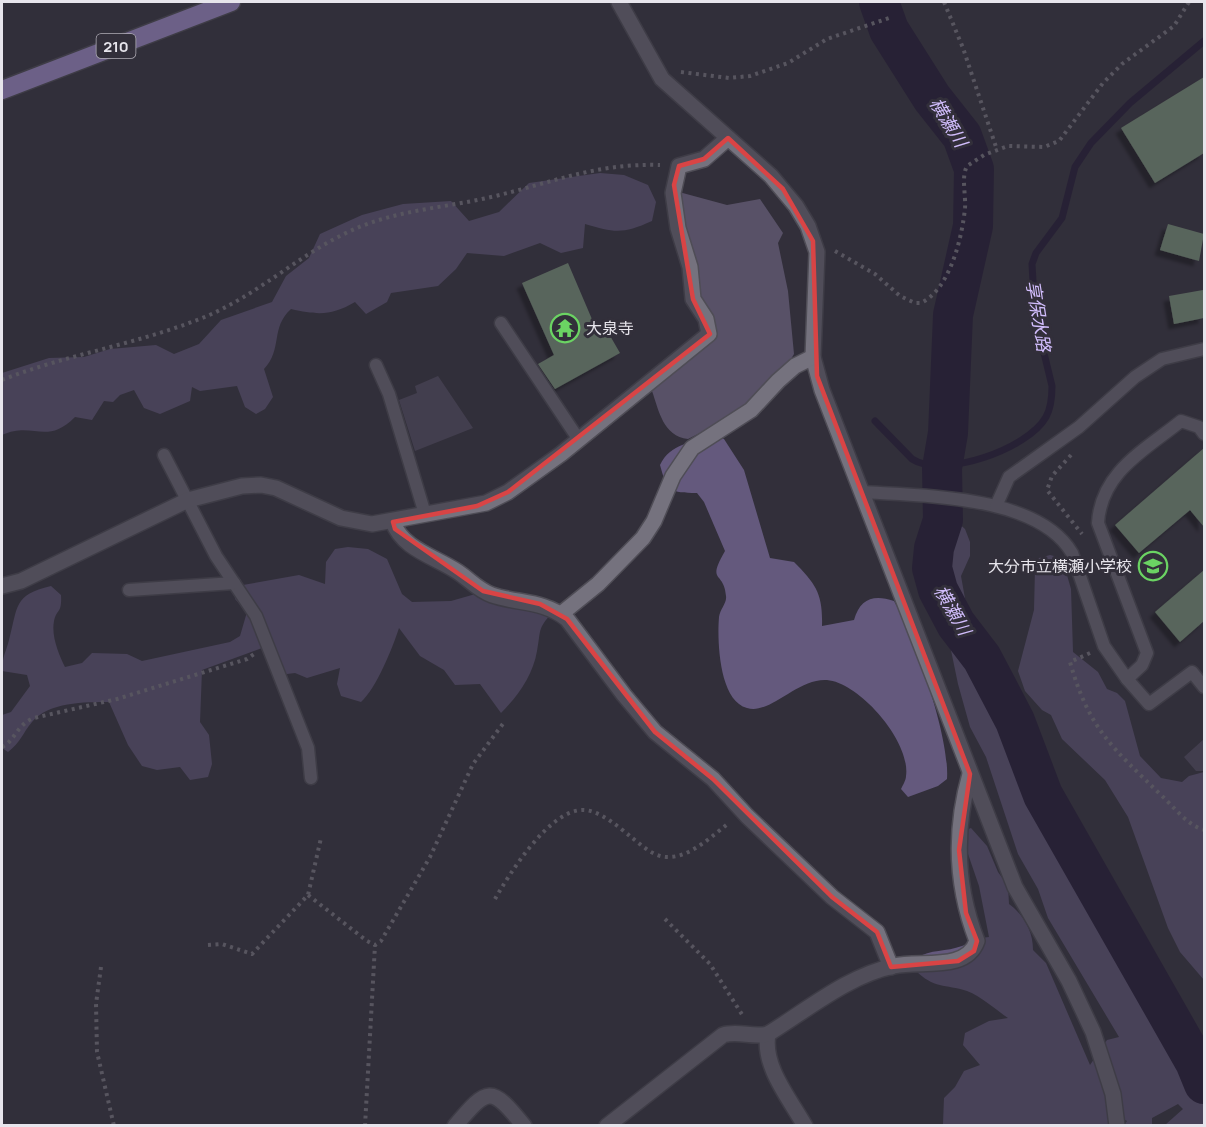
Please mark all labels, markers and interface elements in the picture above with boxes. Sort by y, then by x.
road number: 210 [96,34,136,58]
water label: 横瀬川 [925,93,974,153]
water label: 享保水路 [1022,279,1057,355]
temple icon: 大泉寺 [549,312,581,344]
place label: 大泉寺 [586,317,634,339]
school or university icon: 大分市立横瀬小学校 [1137,550,1169,582]
place label: 大分市立横瀬小学校 [988,555,1132,577]
water label: 横瀬川 [929,581,978,641]

